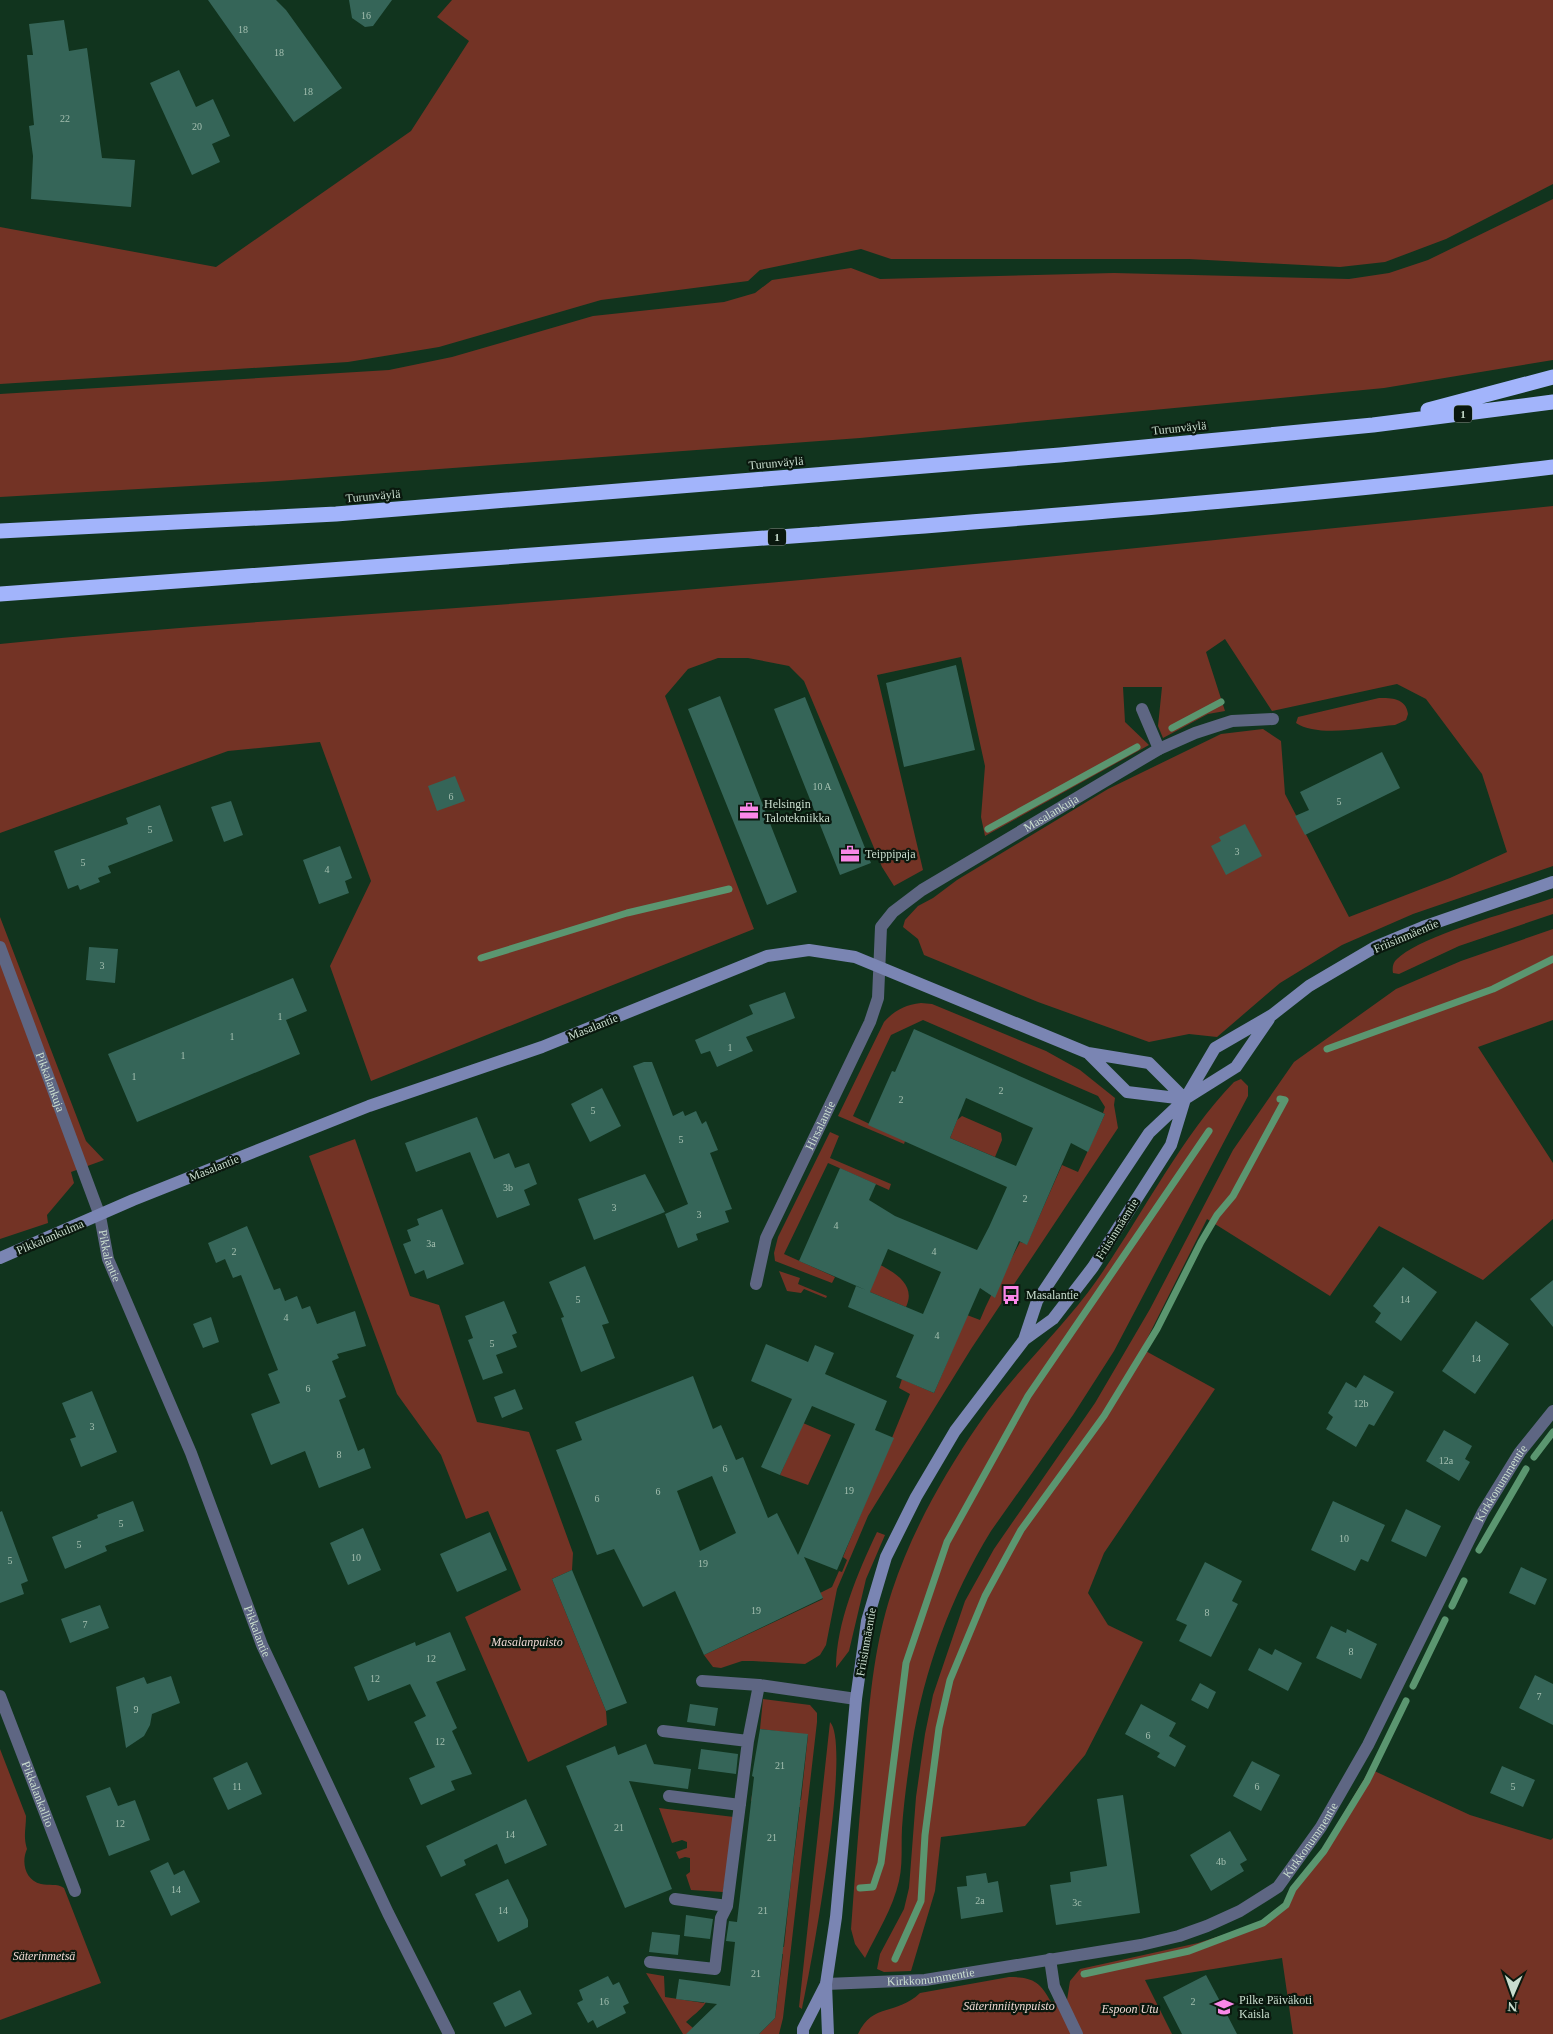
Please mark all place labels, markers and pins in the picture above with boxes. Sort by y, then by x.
place label: Helsingin Talotekniikka [764,797,830,825]
office icon: Helsingin Talotekniikka [738,800,760,822]
office icon: Teippipaja [839,843,861,865]
place label: Teippipaja [865,847,916,861]
bus stop icon: Masalantie [1000,1284,1022,1306]
place label: Masalantie [1026,1288,1079,1302]
place label: Pilke Päiväkoti Kaisla [1239,1993,1313,2021]
school or university icon: Pilke Päiväkoti Kaisla [1213,1996,1235,2018]

